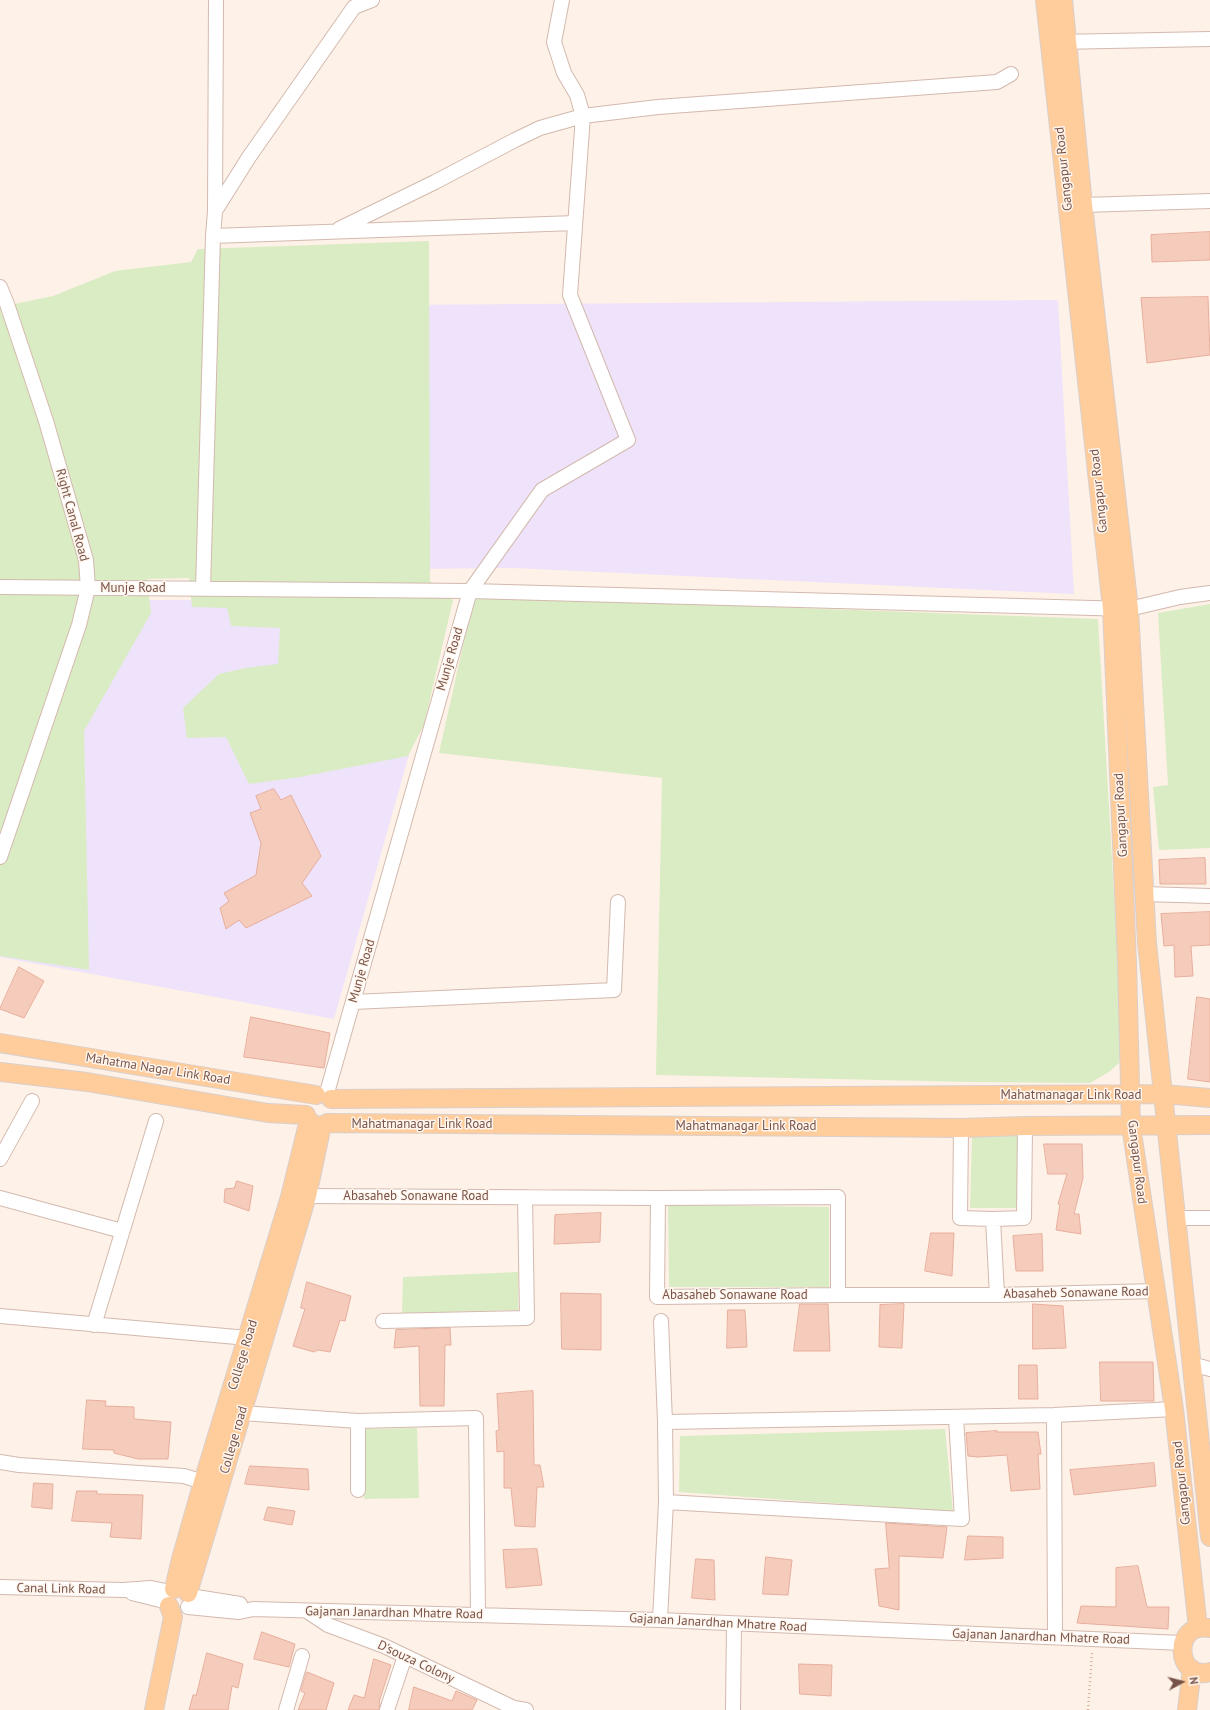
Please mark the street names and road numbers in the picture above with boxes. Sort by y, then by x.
street label: Gangapur Road [1052,126,1076,212]
street label: Gangapur Road [1087,448,1111,534]
street label: Right Canal Road [52,467,92,563]
street label: Munje Road [100,580,166,596]
street label: Munje Road [433,625,467,693]
street label: Gangapur Road [1111,772,1131,858]
street label: Munje Road [345,937,379,1005]
street label: Mahatma Nagar Link Road [85,1050,231,1088]
street label: Mahatmanagar Link Road [1000,1087,1142,1103]
street label: Mahatmanagar Link Road [351,1116,493,1132]
street label: Mahatmanagar Link Road [675,1118,817,1134]
street label: Gangapur Road [1124,1119,1150,1205]
street label: Abasaheb Sonawane Road [343,1188,489,1204]
street label: Abasaheb Sonawane Road [1003,1284,1149,1302]
street label: Abasaheb Sonawane Road [662,1287,808,1303]
street label: College Road [225,1318,261,1392]
street label: College road [217,1404,251,1476]
street label: Gangapur Road [1170,1440,1194,1526]
street label: Canal Link Road [16,1580,106,1598]
street label: Gajanan Janardhan Mhatre Road [305,1604,483,1622]
street label: Gajanan Janardhan Mhatre Road [629,1611,807,1635]
street label: Gajanan Janardhan Mhatre Road [952,1626,1130,1648]
street label: D'souza Colony [375,1637,457,1687]

